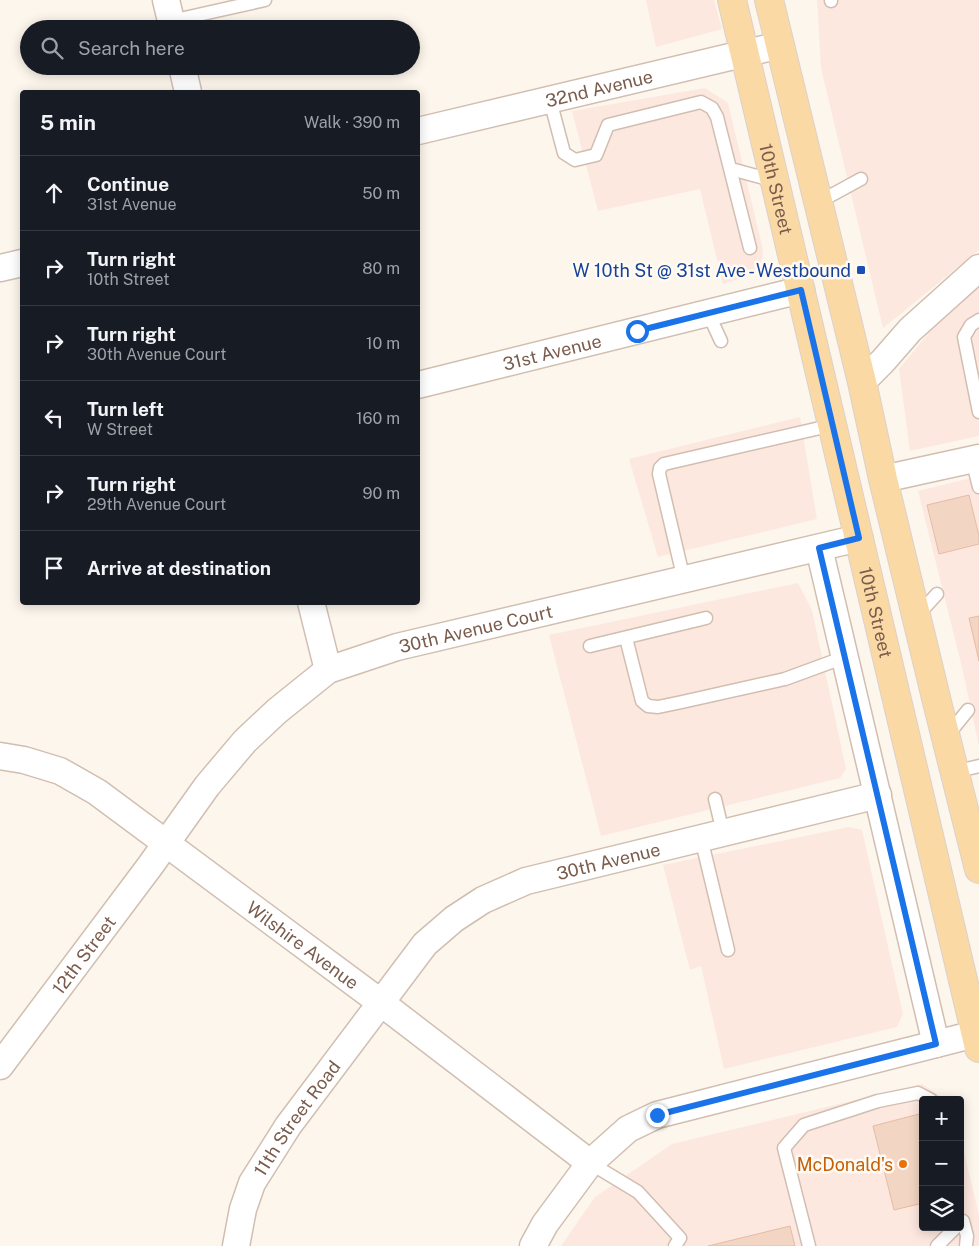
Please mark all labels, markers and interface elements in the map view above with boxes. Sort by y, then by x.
search box [20,20,420,75]
icon: search [38,34,66,62]
text: Search here [78,37,185,59]
street label: 32nd Avenue [543,65,655,111]
text: 5 min [40,110,96,135]
text: Walk · 390 m [304,113,400,132]
street label: 10th Street [756,141,797,236]
text: Continue [87,173,169,195]
icon: ahead [40,179,68,207]
text: 50 m [362,184,400,203]
text: 31st Avenue [87,195,177,214]
text: Turn right [87,248,176,270]
icon: right [40,254,68,282]
text: 80 m [362,259,400,278]
place label: W 10th St @ 31st Ave - Westbound [573,260,851,281]
marker: W 10th St @ 31st Ave - Westbound [855,264,867,276]
text: 10th Street [87,270,169,289]
route start [626,320,649,343]
text: Turn right [87,323,176,345]
icon: right [40,329,68,357]
street label: 31st Avenue [500,329,603,374]
text: 10 m [366,334,400,353]
text: 30th Avenue Court [87,345,227,364]
text: Turn left [87,398,164,420]
icon: left [40,404,68,432]
text: 160 m [356,409,400,428]
text: W Street [87,420,153,439]
text: Turn right [87,473,176,495]
icon: right [40,479,68,507]
text: 90 m [363,484,400,503]
text: 29th Avenue Court [87,495,226,514]
icon: arrive [40,554,68,582]
text: Arrive at destination [87,557,271,579]
street label: 10th Street [855,565,897,660]
street label: 30th Avenue Court [397,600,555,657]
street label: 30th Avenue [554,838,662,884]
street label: Wilshire Avenue [243,896,363,993]
street label: 12th Street [47,912,120,998]
street label: 11th Street Road [249,1056,344,1179]
map controls [919,1096,964,1231]
button: + [919,1096,964,1141]
route end [646,1104,669,1127]
button: − [919,1141,964,1186]
place label: McDonald's [797,1154,893,1175]
marker: McDonald's [897,1158,909,1170]
button: layers [919,1186,964,1231]

